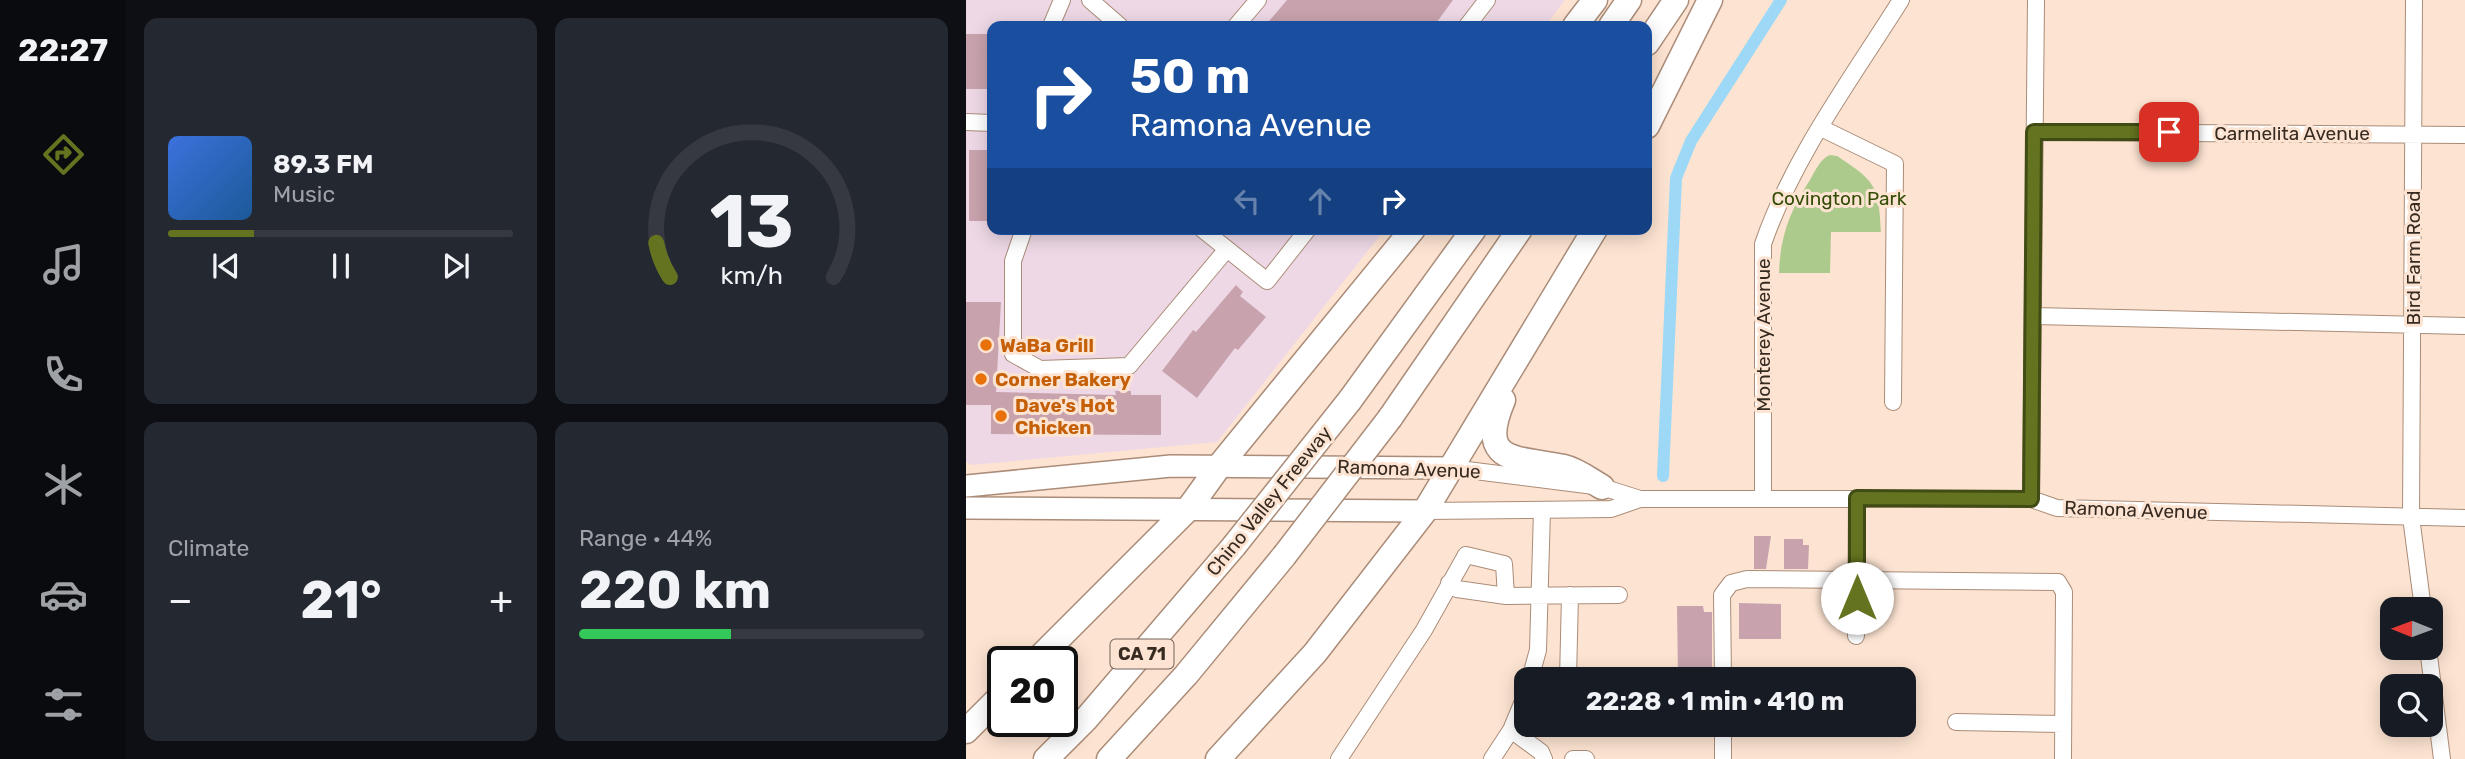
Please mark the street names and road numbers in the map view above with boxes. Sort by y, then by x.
street label: Carmelita Avenue [2214,122,2370,145]
street label: Bird Farm Road [2402,190,2425,326]
street label: Monterey Avenue [1752,258,1775,412]
street label: Chino Valley Freeway [1202,421,1336,581]
street label: Ramona Avenue [1337,455,1481,483]
street label: Ramona Avenue [2064,496,2208,524]
road number: CA 71 [1110,640,1174,668]

